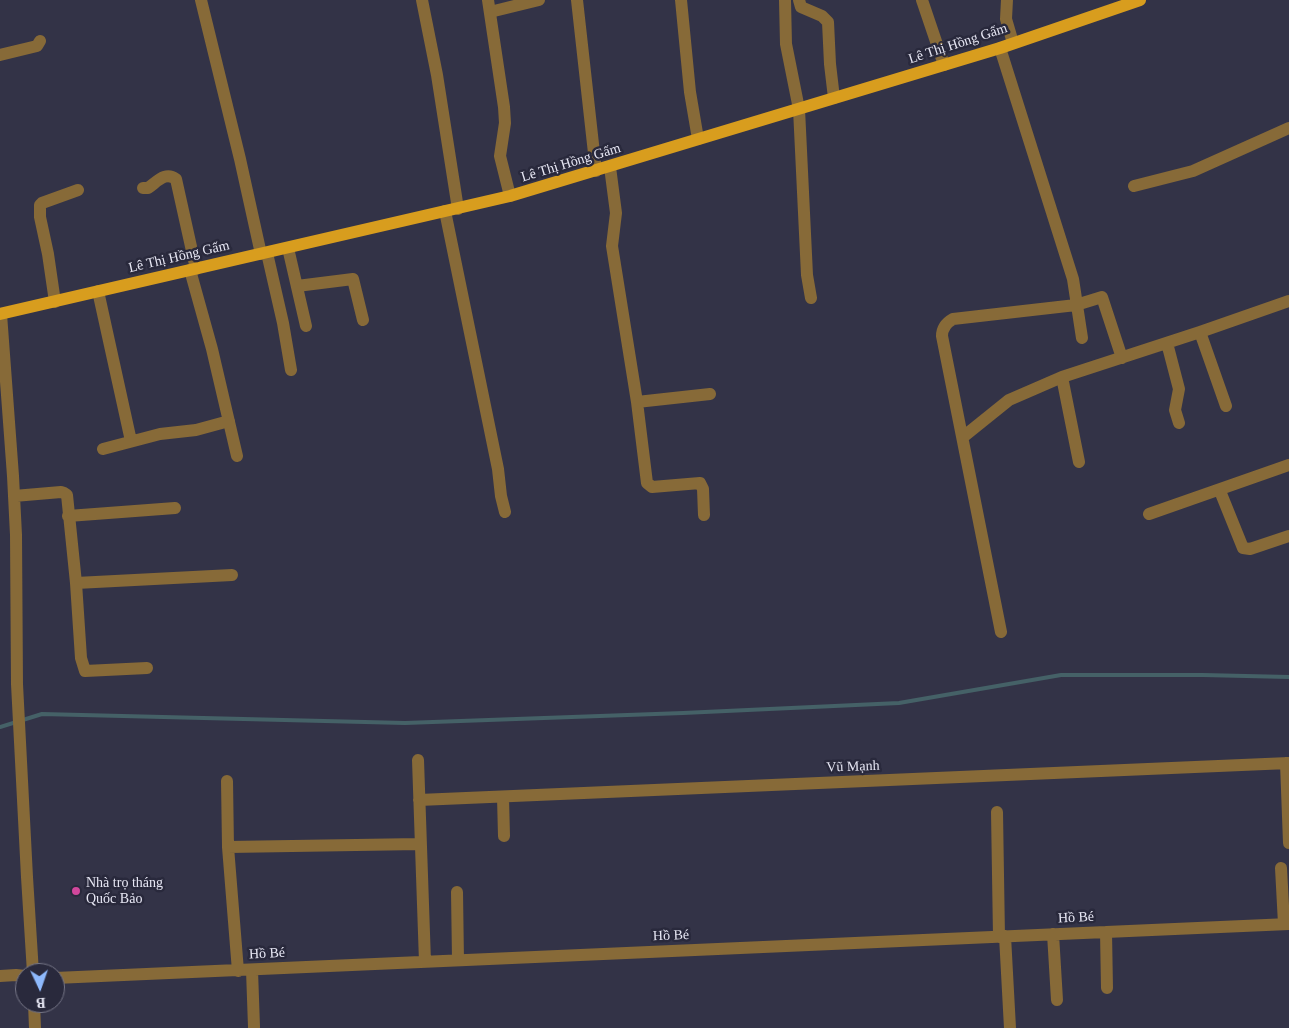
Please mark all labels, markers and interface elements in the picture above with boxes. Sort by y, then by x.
street label: Lê Thị Hồng Gấm [906,20,1010,68]
street label: Lê Thị Hồng Gấm [519,140,623,186]
street label: Lê Thị Hồng Gấm [127,237,231,277]
street label: Vũ Mạnh [826,758,880,776]
place label: Nhà trọ tháng Quốc Bảo [86,875,163,908]
marker: Nhà trọ tháng Quốc Bảo [70,885,82,897]
street label: Hồ Bé [1058,909,1094,927]
street label: Hồ Bé [653,927,689,945]
street label: Hồ Bé [249,945,285,963]
north arrow [15,963,65,1013]
text: B [36,995,46,1010]

